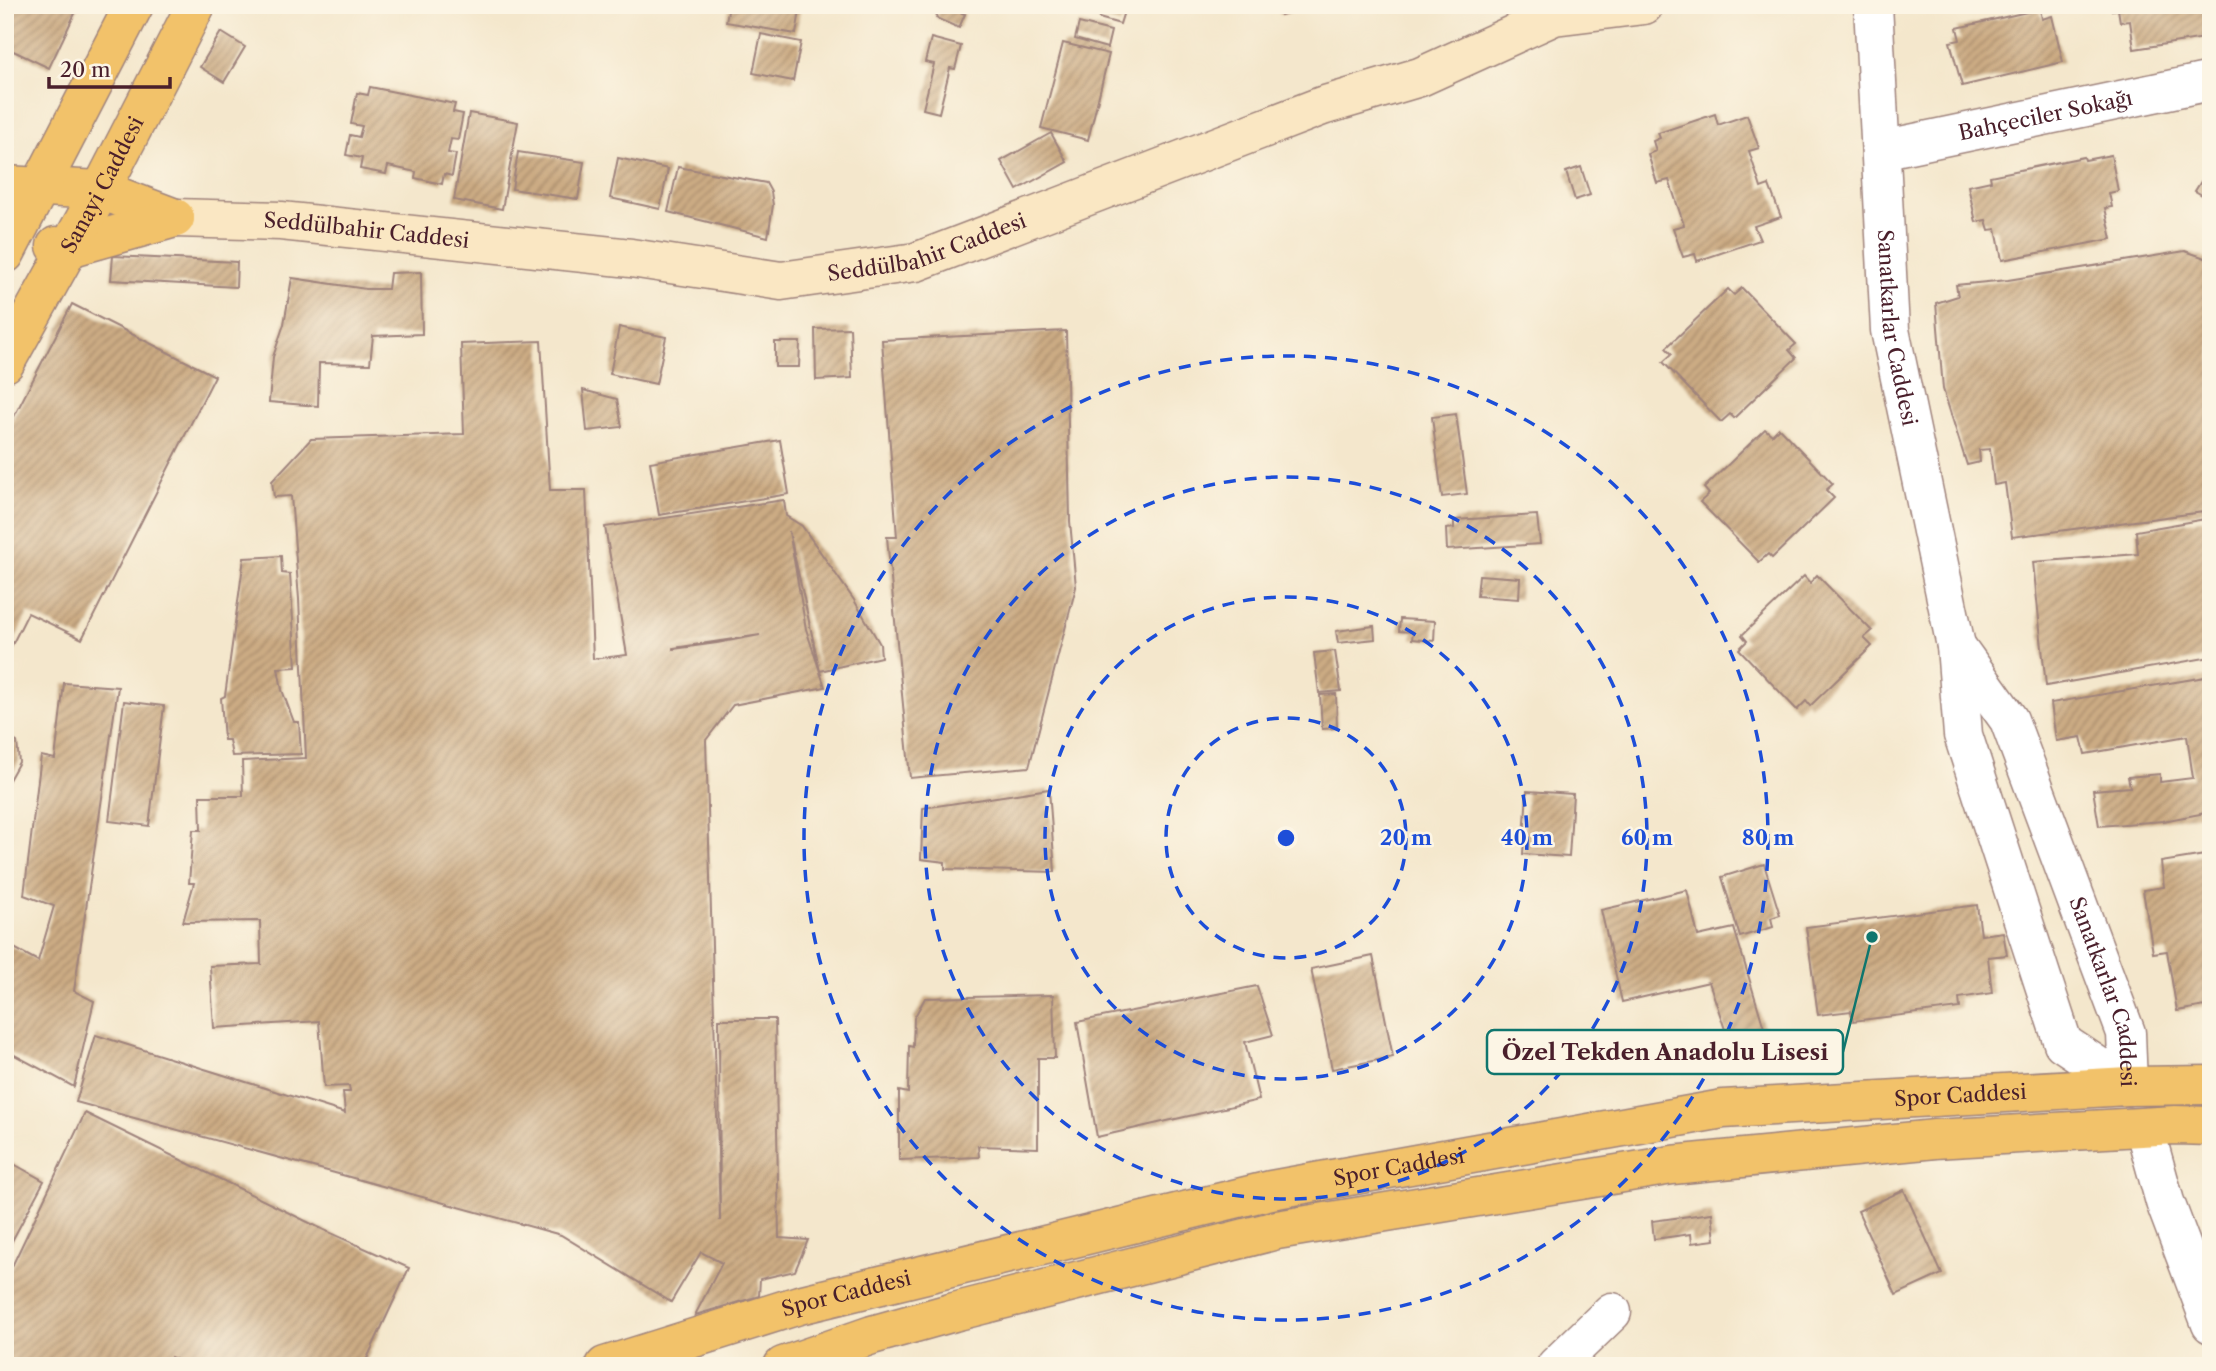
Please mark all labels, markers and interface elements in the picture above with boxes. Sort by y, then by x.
scale bar [49,46,170,90]
text: 20 m [60,57,111,82]
street label: Bahçeciler Sokağı [1956,85,2135,145]
street label: Sanayi Caddesi [55,112,149,257]
street label: Seddülbahir Caddesi [263,208,470,253]
street label: Seddülbahir Caddesi [826,208,1030,286]
street label: Sanatkarlar Caddesi [1873,229,1923,428]
text: 20 m [1380,825,1432,850]
text: 40 m [1501,825,1553,850]
text: 60 m [1621,825,1673,850]
text: 80 m [1742,825,1794,850]
centre of rings [1274,826,1298,850]
street label: Sanatkarlar Caddesi [2064,893,2141,1087]
callout: Özel Tekden Anadolu Lisesi [1487,1030,1843,1074]
text: Özel Tekden Anadolu Lisesi [1502,1038,1828,1066]
street label: Spor Caddesi [1893,1079,2027,1111]
street label: Spor Caddesi [1331,1143,1466,1191]
street label: Spor Caddesi [778,1265,913,1322]

